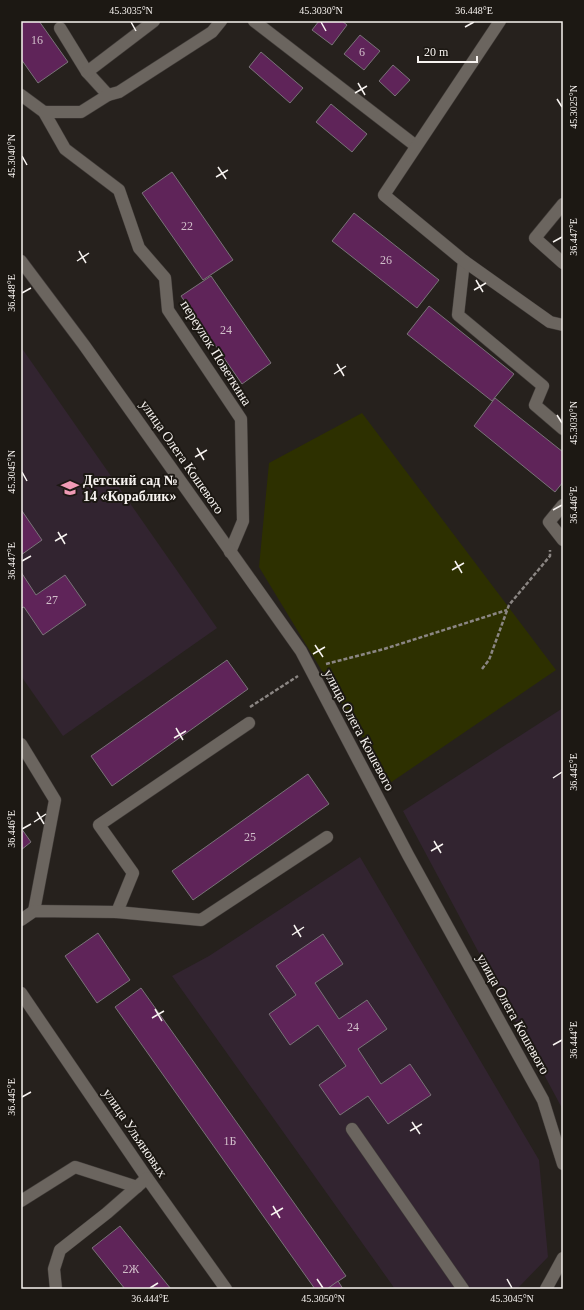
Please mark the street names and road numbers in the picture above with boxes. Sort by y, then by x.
street label: переулок Поветкина [178,298,255,409]
street label: улица Олега Кошевого [137,397,227,517]
street label: улица Олега Кошевого [321,667,397,793]
street label: улица Олега Кошевого [474,951,552,1077]
street label: улица Ульяновых [100,1086,170,1180]

